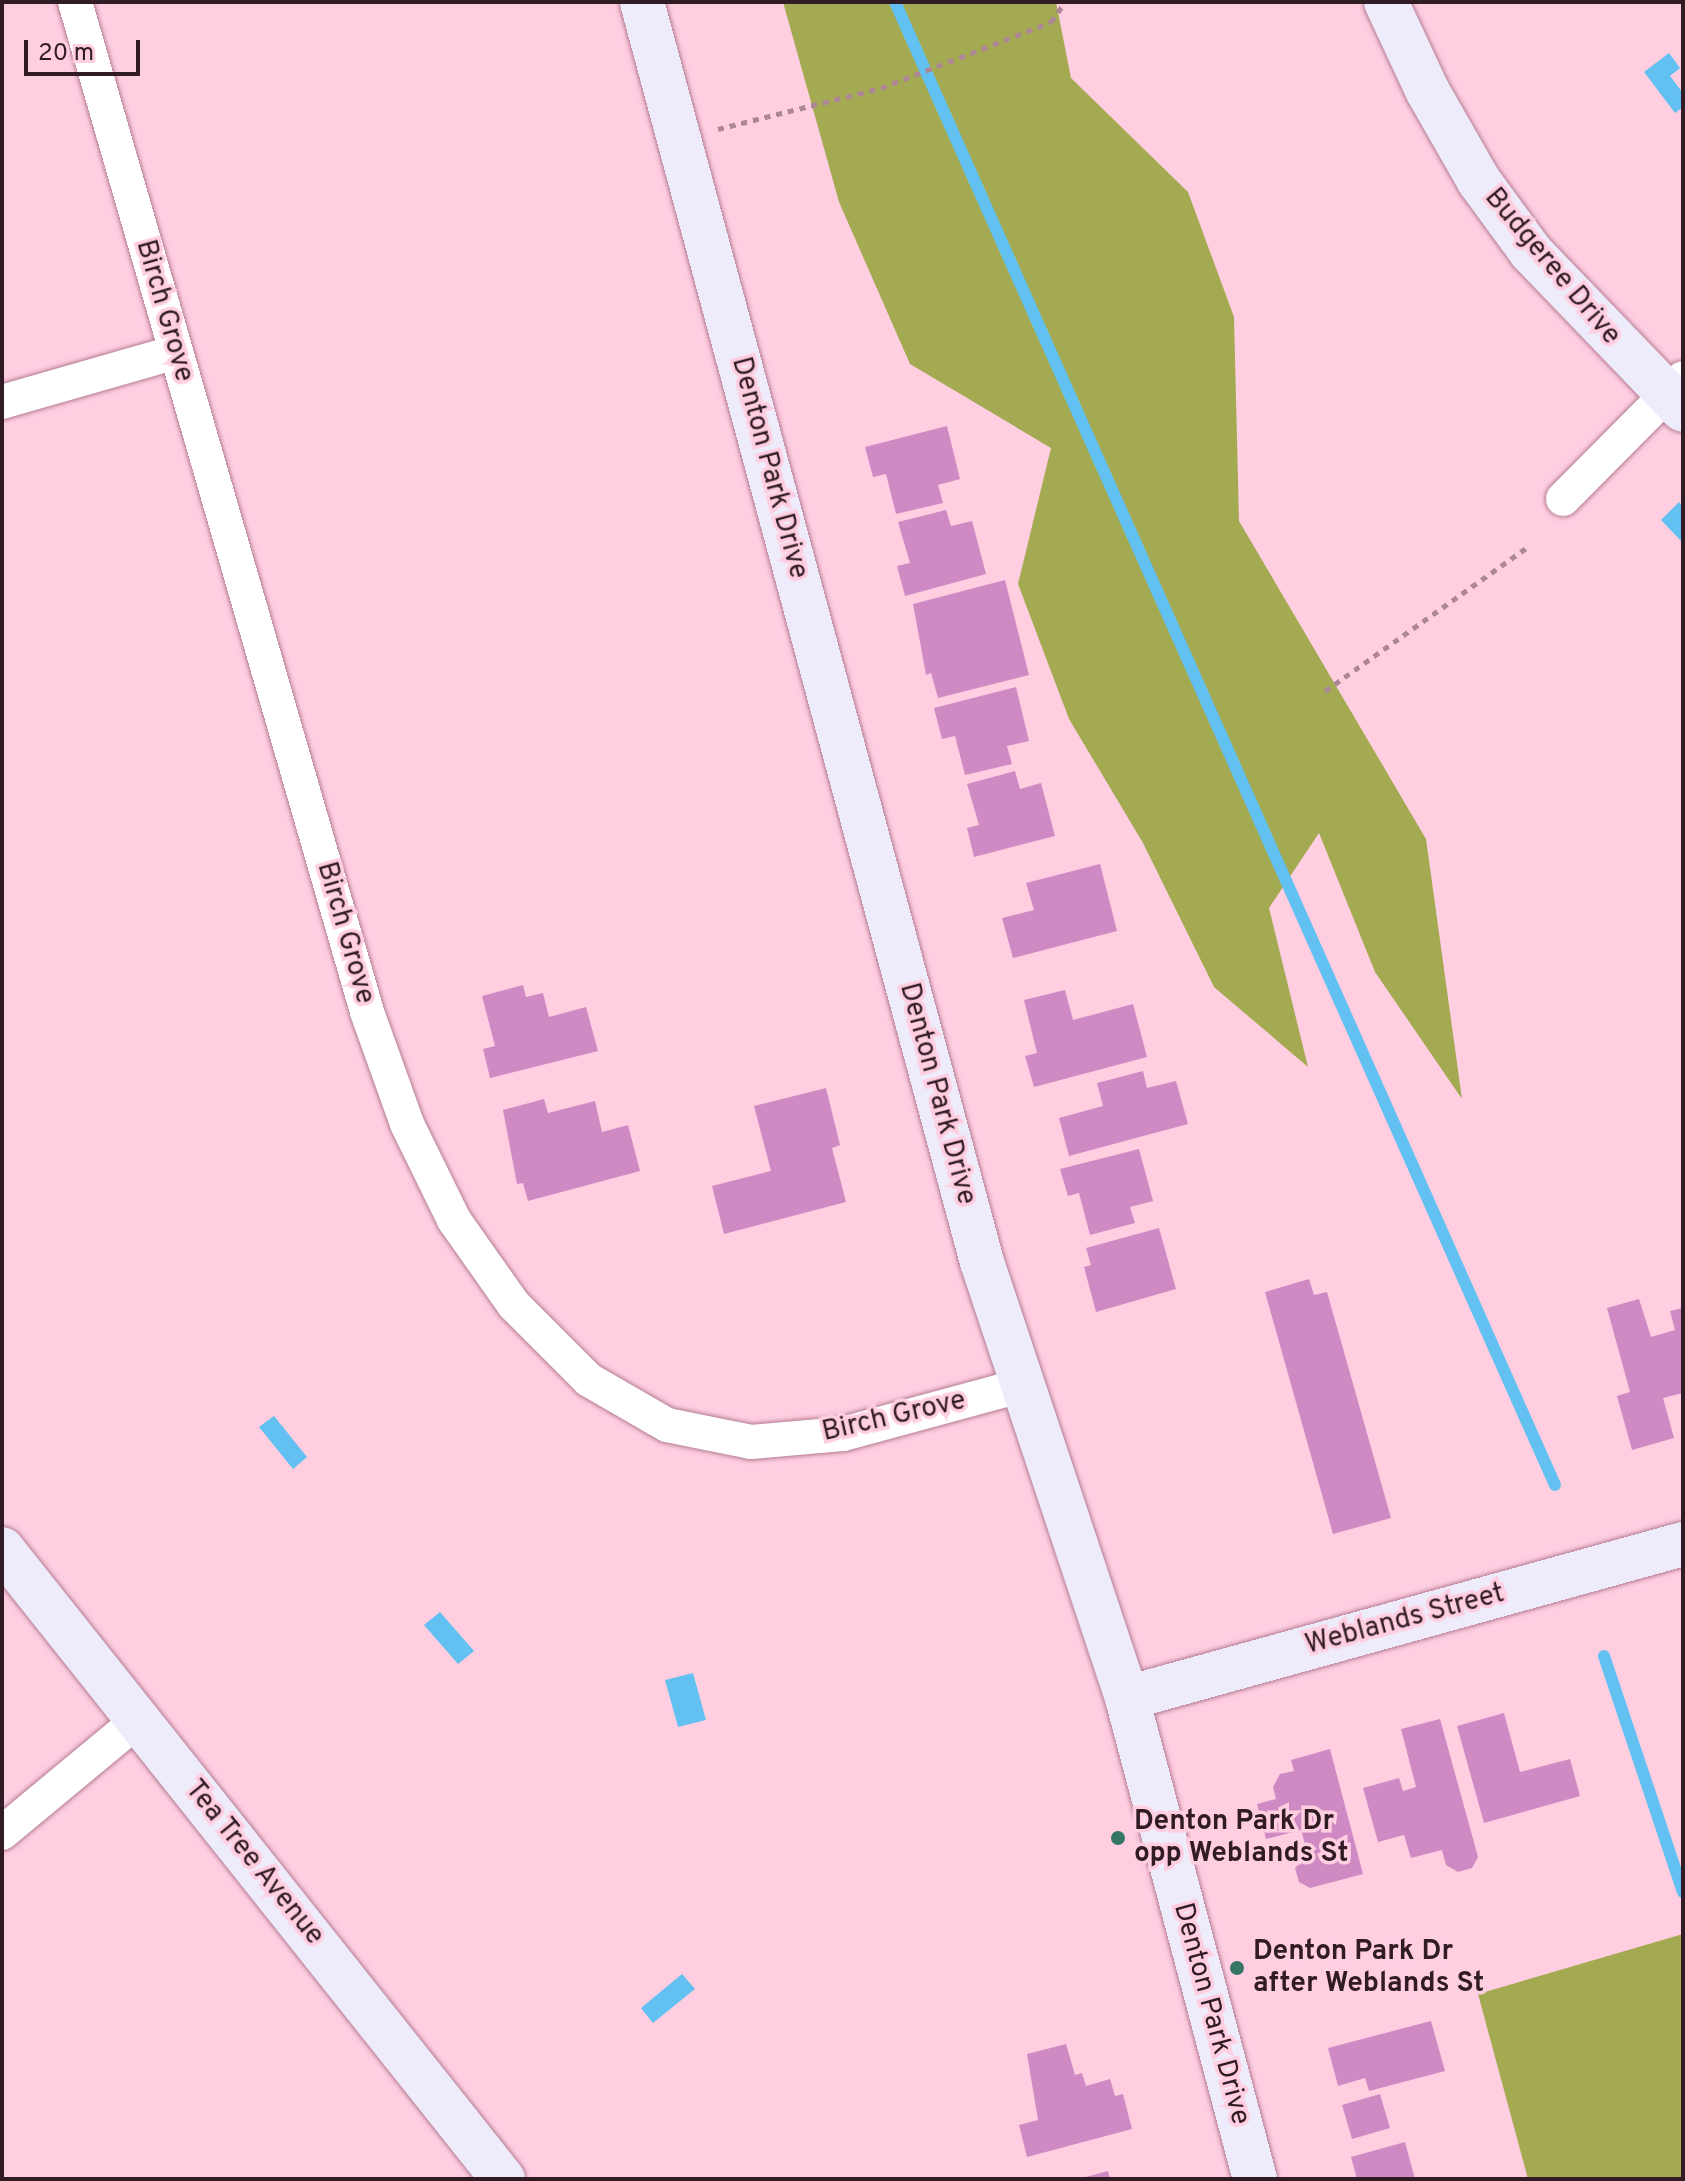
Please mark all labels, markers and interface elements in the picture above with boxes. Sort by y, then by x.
scale bar [28,24,144,74]
text: 20 m [38,39,94,69]
street label: Budgeree Drive [1477,182,1627,352]
street label: Birch Grove [128,236,200,386]
street label: Denton Park Drive [723,353,815,583]
street label: Birch Grove [309,858,381,1008]
street label: Denton Park Drive [891,979,983,1209]
street label: Birch Grove [819,1384,969,1450]
street label: Weblands Street [1302,1577,1508,1663]
street label: Tea Tree Avenue [176,1773,332,1953]
place label: Denton Park Dr opp Weblands St [1134,1805,1348,1871]
marker: Denton Park Dr opp Weblands St [1109,1829,1127,1847]
street label: Denton Park Drive [1165,1899,1257,2129]
place label: Denton Park Dr after Weblands St [1253,1935,1484,2001]
marker: Denton Park Dr after Weblands St [1228,1959,1246,1977]

